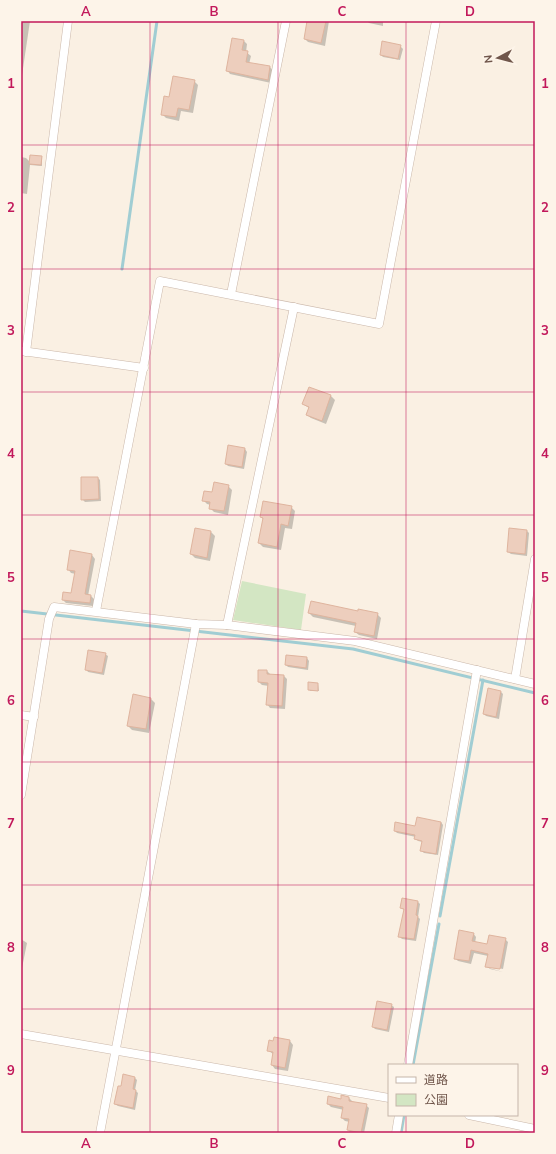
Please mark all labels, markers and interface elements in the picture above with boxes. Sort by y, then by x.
text: A [81,3,91,19]
text: B [210,3,219,19]
text: C [338,3,347,19]
text: D [465,3,475,19]
north arrow [478,38,518,78]
text: N [481,54,496,64]
text: 1 [7,75,15,91]
text: 1 [541,75,549,91]
text: 2 [7,199,15,215]
text: 2 [541,199,549,215]
text: 3 [7,322,15,338]
text: 3 [541,322,549,338]
text: 4 [7,445,15,461]
text: 4 [541,445,549,461]
text: 5 [7,569,15,585]
text: 5 [541,569,549,585]
text: 6 [7,692,15,708]
text: 6 [541,692,549,708]
text: 7 [7,815,15,831]
text: 7 [541,815,549,831]
text: 8 [7,939,15,955]
text: 8 [541,939,549,955]
text: 9 [7,1062,15,1078]
text: 9 [541,1062,549,1078]
legend [388,1064,518,1116]
text: 道路 [424,1072,448,1087]
text: 公園 [424,1092,448,1107]
text: A [81,1135,91,1151]
text: B [210,1135,219,1151]
text: C [338,1135,347,1151]
text: D [465,1135,475,1151]

